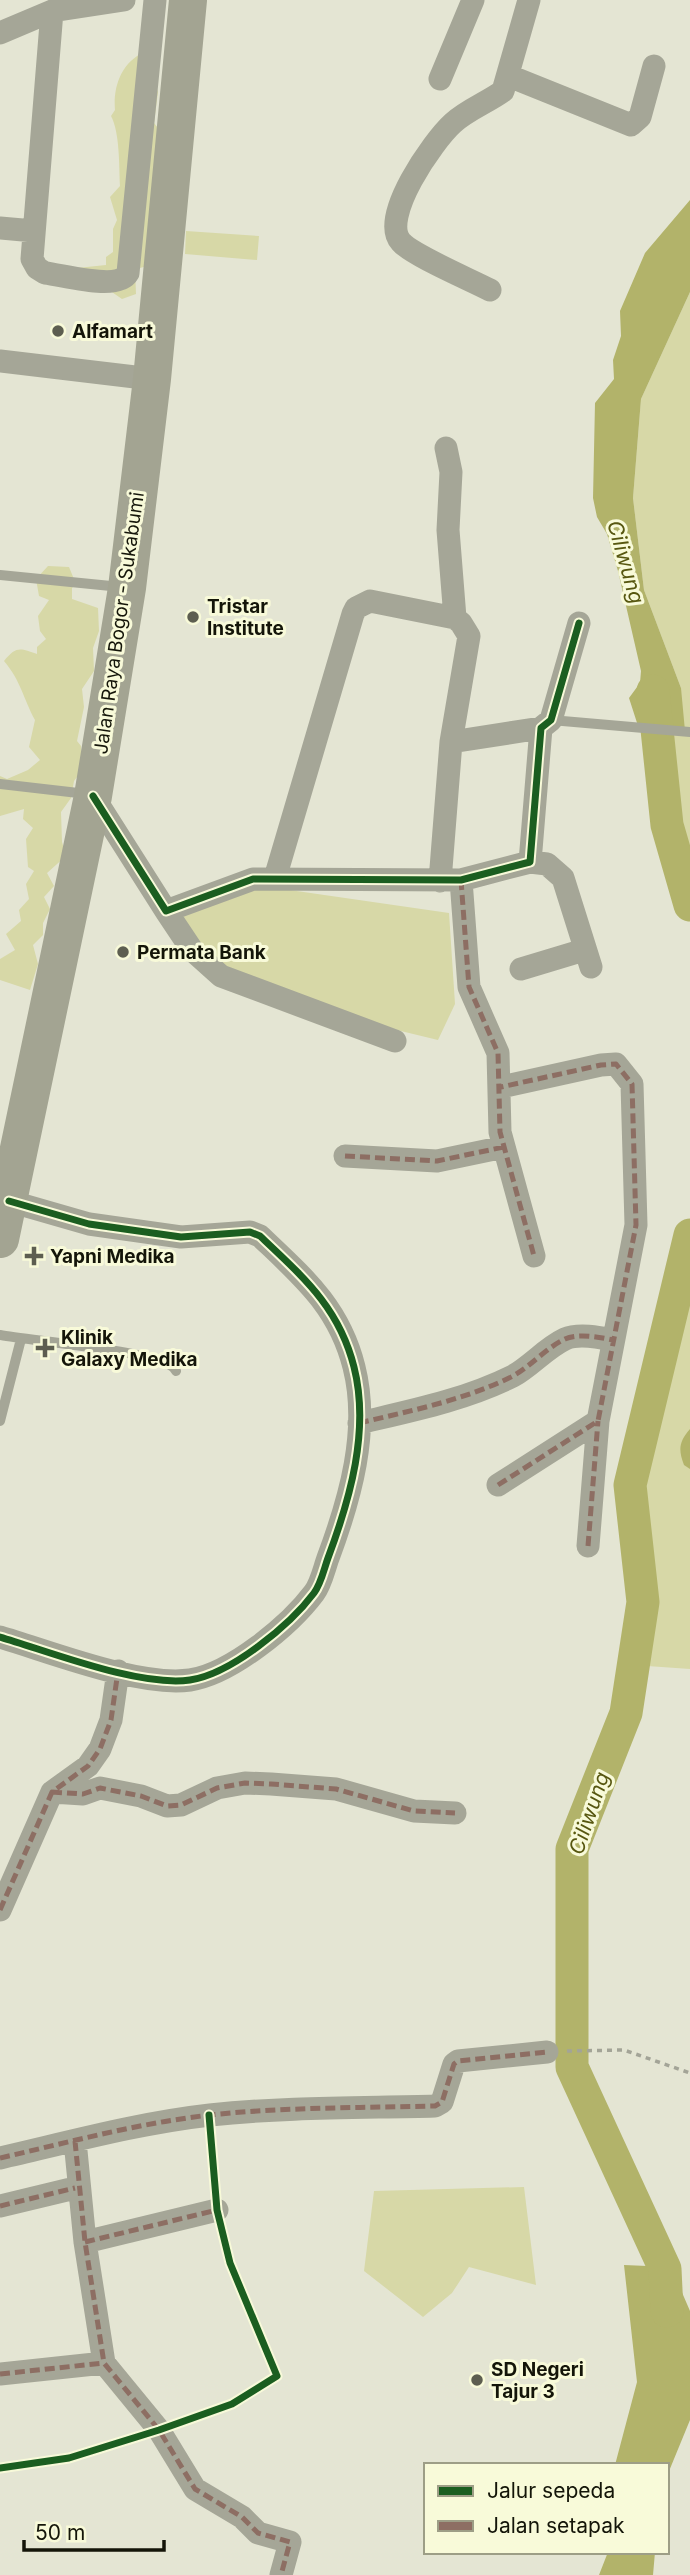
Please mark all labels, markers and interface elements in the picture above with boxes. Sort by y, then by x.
place label: Alfamart [72,320,153,343]
marker: Alfamart [50,323,66,339]
street label: Jalan Raya Bogor - Sukabumi [89,490,149,756]
water label: Ciliwung [602,517,650,607]
place label: Tristar Institute [207,595,284,640]
marker: Tristar Institute [185,609,201,625]
place label: Permata Bank [137,941,266,964]
marker: Permata Bank [115,944,131,960]
place label: Yapni Medika [50,1245,175,1268]
marker: Yapni Medika [24,1246,44,1266]
place label: Klinik Galaxy Medika [61,1326,198,1371]
marker: Klinik Galaxy Medika [35,1338,55,1358]
water label: Ciliwung [563,1768,615,1858]
place label: SD Negeri Tajur 3 [491,2358,584,2403]
marker: SD Negeri Tajur 3 [469,2372,485,2388]
legend [424,2463,669,2554]
text: Jalur sepeda [487,2478,615,2503]
scale bar [24,2508,164,2552]
text: Jalan setapak [487,2513,625,2538]
text: 50 m [35,2520,85,2545]

